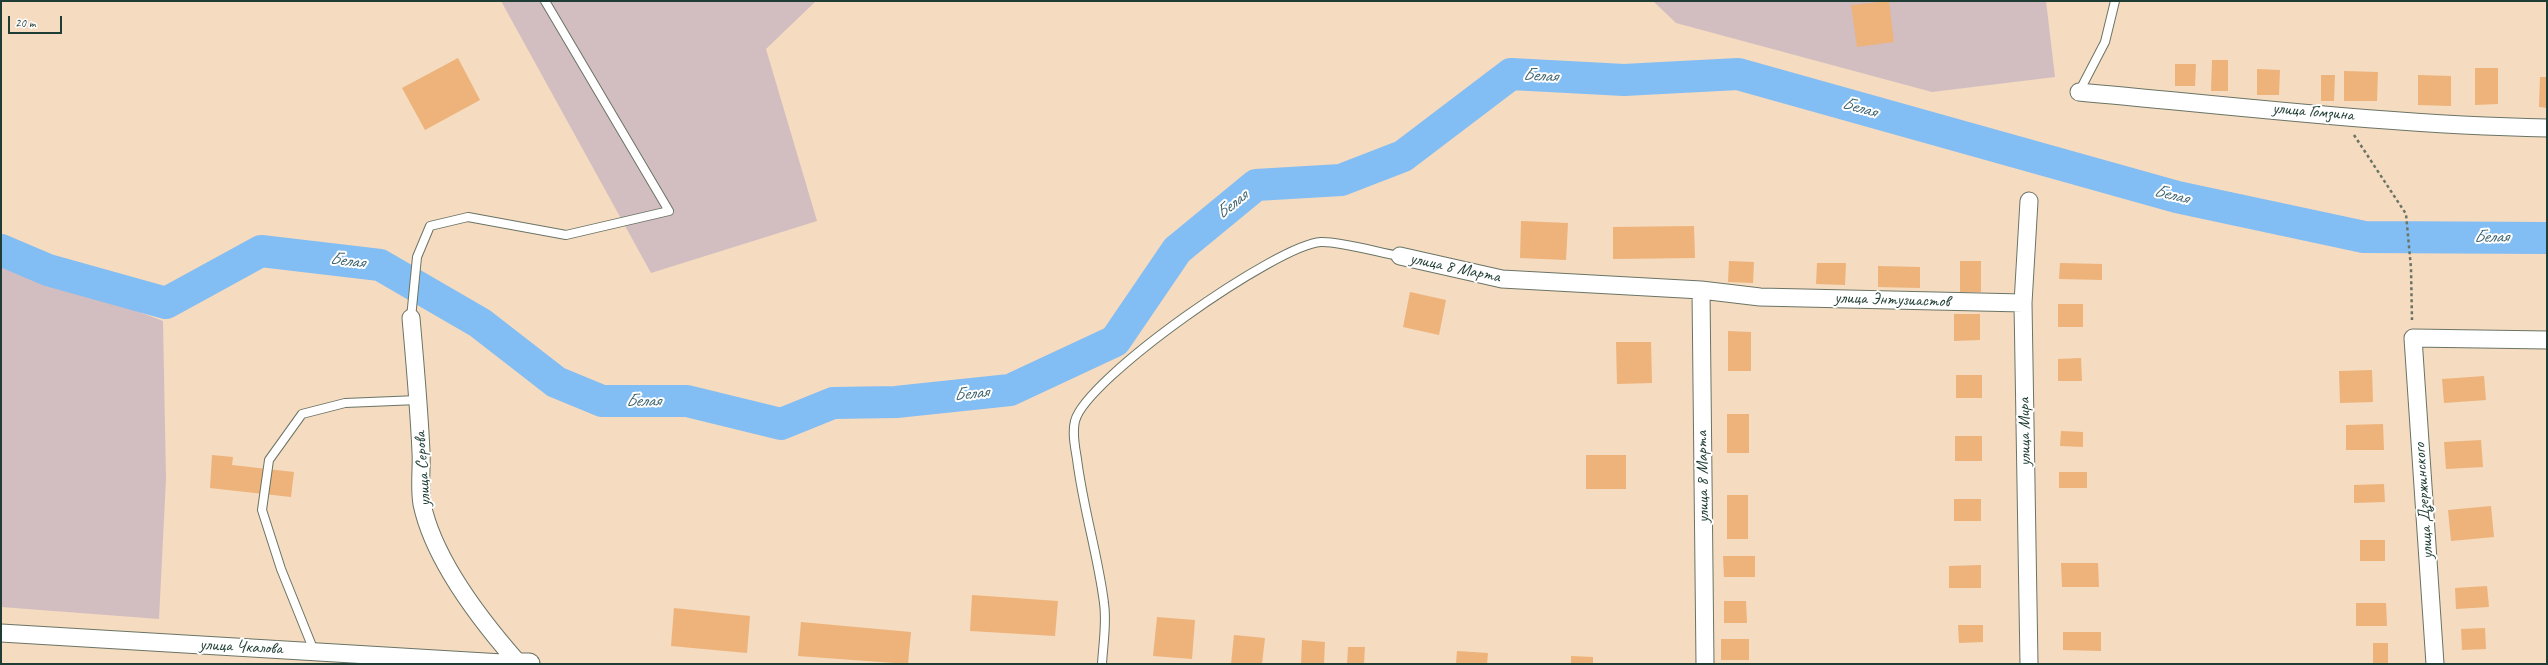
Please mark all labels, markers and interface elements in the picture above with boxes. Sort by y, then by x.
scale bar [10,8,64,34]
text: 20 m [15,15,35,31]
water label: Белая [1522,64,1558,88]
water label: Белая [1839,93,1879,123]
street label: улица Гомзина [2271,98,2355,126]
water label: Белая [2152,180,2190,210]
water label: Белая [1212,186,1252,224]
water label: Белая [2474,226,2508,248]
water label: Белая [329,248,365,274]
street label: улица 8 Марта [1408,248,1502,288]
street label: улица Энтузиастов [1834,288,1950,312]
water label: Белая [953,381,989,407]
water label: Белая [626,390,660,412]
street label: улица Мира [2014,398,2036,466]
street label: улица Серова [410,431,436,507]
street label: улица 8 Марта [1692,431,1714,523]
street label: улица Дзержинского [2410,442,2438,560]
street label: улица Чкалова [199,635,283,659]

